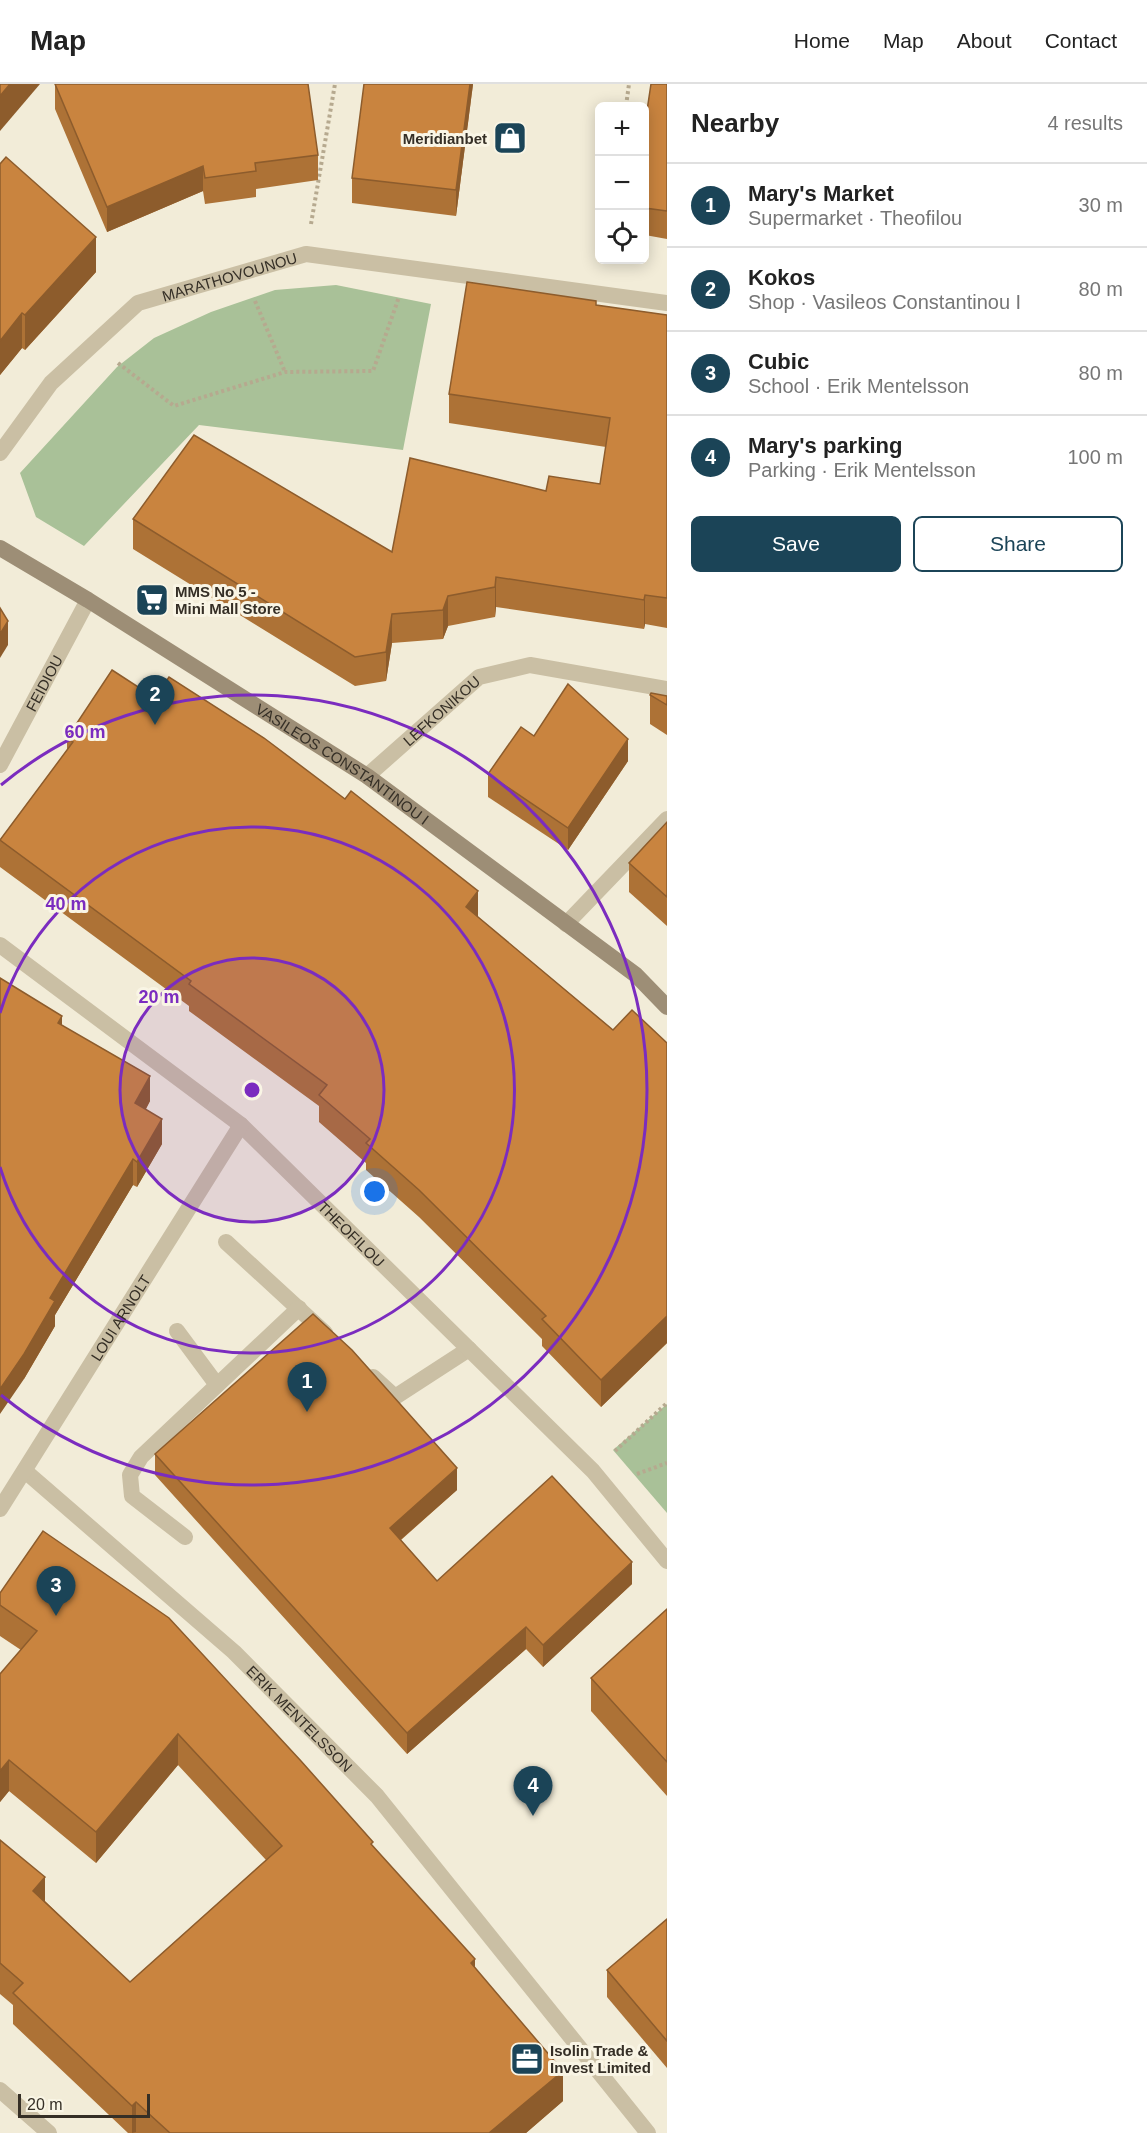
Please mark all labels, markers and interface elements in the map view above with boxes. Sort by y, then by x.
text: Map [30,25,86,56]
text: Home [794,29,850,52]
text: Map [883,29,924,52]
text: About [957,29,1012,52]
text: Contact [1045,29,1117,52]
map controls [595,102,649,264]
button: + [595,102,649,156]
text: Nearby [691,108,779,138]
text: 4 results [1047,112,1123,134]
shop icon: Meridianbet [492,120,528,156]
place label: Meridianbet [403,130,487,147]
button: − [595,156,649,210]
text: Mary's Market [748,181,894,206]
text: 1 [705,194,716,216]
text: 30 m [1079,194,1123,216]
text: Supermarket · Theofilou [748,207,962,229]
button: locate [595,210,649,264]
street label: MARATHOVOUNOU [160,249,299,304]
text: Kokos [748,265,815,290]
text: 2 [705,278,716,300]
text: 80 m [1079,278,1123,300]
text: Shop · Vasileos Constantinou I [748,291,1021,313]
text: Cubic [748,349,809,374]
text: 3 [705,362,716,384]
text: 80 m [1079,362,1123,384]
text: School · Erik Mentelsson [748,375,969,397]
text: Mary's parking [748,433,902,458]
text: 4 [705,446,716,468]
text: 100 m [1067,446,1123,468]
text: Parking · Erik Mentelsson [748,459,976,481]
button: Save [691,516,901,572]
button: Share [913,516,1123,572]
supermarket icon: MMS No 5 - Mini Mall Store [134,582,170,618]
place label: MMS No 5 - Mini Mall Store [175,583,281,617]
street label: FEIDIOU [22,652,66,714]
street label: LEFKONIKOU [399,672,483,749]
pin: 2 [136,676,174,725]
street label: VASILEOS CONSTANTINOU I [253,700,433,828]
text: 60 m [64,722,106,742]
text: 40 m [45,894,87,914]
text: 20 m [138,987,180,1007]
centre of rings [242,1080,262,1100]
your location [360,1177,389,1206]
street label: THEOFILOU [315,1198,388,1270]
street label: LOUI ARNOLT [87,1271,153,1364]
pin: 1 [288,1362,326,1412]
pin: 3 [36,1566,76,1616]
street label: ERIK MENTELSSON [244,1662,356,1775]
pin: 4 [514,1766,552,1816]
office icon: Isolin Trade & Invest Limited [509,2041,545,2077]
place label: Isolin Trade & Invest Limited [550,2042,651,2076]
scale bar [18,2091,150,2118]
text: 20 m [27,2096,63,2113]

